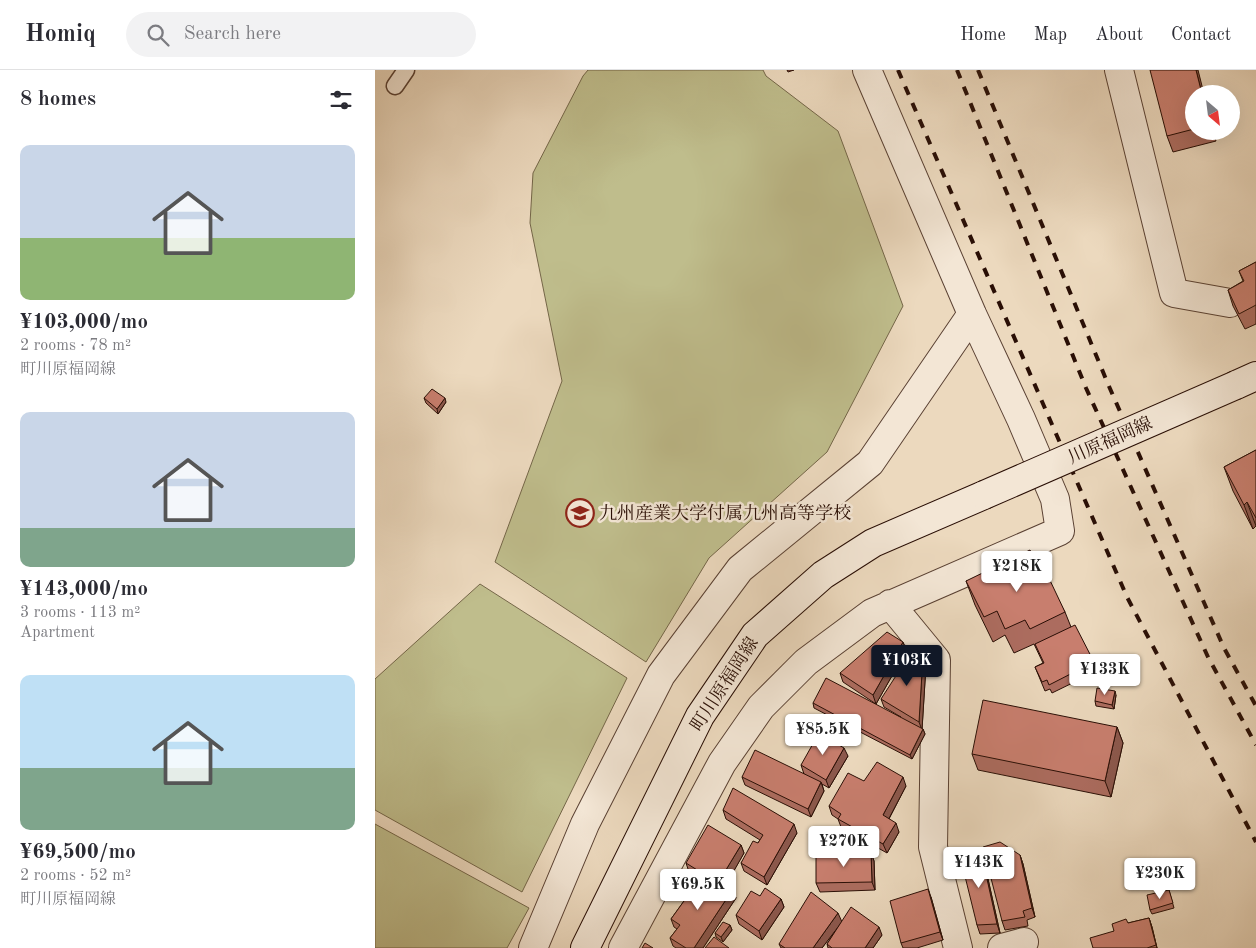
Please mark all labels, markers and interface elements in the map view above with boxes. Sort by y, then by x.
search box [126,12,476,57]
icon: search [144,21,172,49]
text: Homiq [25,23,96,47]
text: Search here [184,25,281,44]
text: Home [960,26,1006,44]
text: Map [1034,26,1067,44]
text: About [1095,26,1143,44]
text: Contact [1171,26,1231,44]
north arrow [1185,85,1240,140]
map controls [1185,85,1240,140]
icon: filters [327,86,355,114]
text: 8 homes [20,89,96,110]
icon: home [143,178,233,268]
text: ¥103,000/mo [20,312,148,333]
text: 2 rooms · 78 m² [20,338,131,354]
text: 町川原福岡線 [20,362,116,378]
street label: 川原福岡線 [1065,413,1155,467]
icon: home [143,445,233,535]
school or university icon: 九州産業大学付属九州高等学校 [565,498,595,528]
place label: 九州産業大学付属九州高等学校 [599,503,851,523]
pin: ¥218K [982,550,1052,593]
text: ¥218K [992,559,1042,575]
text: ¥143,000/mo [20,579,148,600]
text: 3 rooms · 113 m² [20,605,140,621]
text: Apartment [20,625,95,641]
street label: 町川原福岡線 [686,633,762,735]
pin: ¥103K [872,644,942,687]
text: ¥103K [882,653,932,669]
pin: ¥133K [1070,654,1140,696]
text: ¥133K [1080,662,1130,678]
icon: home [143,708,233,798]
pin: ¥85.5K [782,714,864,756]
text: ¥85.5K [796,722,850,738]
pin: ¥270K [809,826,879,868]
text: ¥270K [819,834,869,850]
text: ¥69,500/mo [20,842,136,863]
pin: ¥143K [944,846,1014,889]
text: ¥143K [954,855,1004,871]
pin: ¥230K [1125,858,1195,900]
text: ¥230K [1135,866,1185,882]
text: 2 rooms · 52 m² [20,868,131,884]
pin: ¥69.5K [657,868,739,911]
text: ¥69.5K [671,877,725,893]
text: 町川原福岡線 [20,892,116,908]

